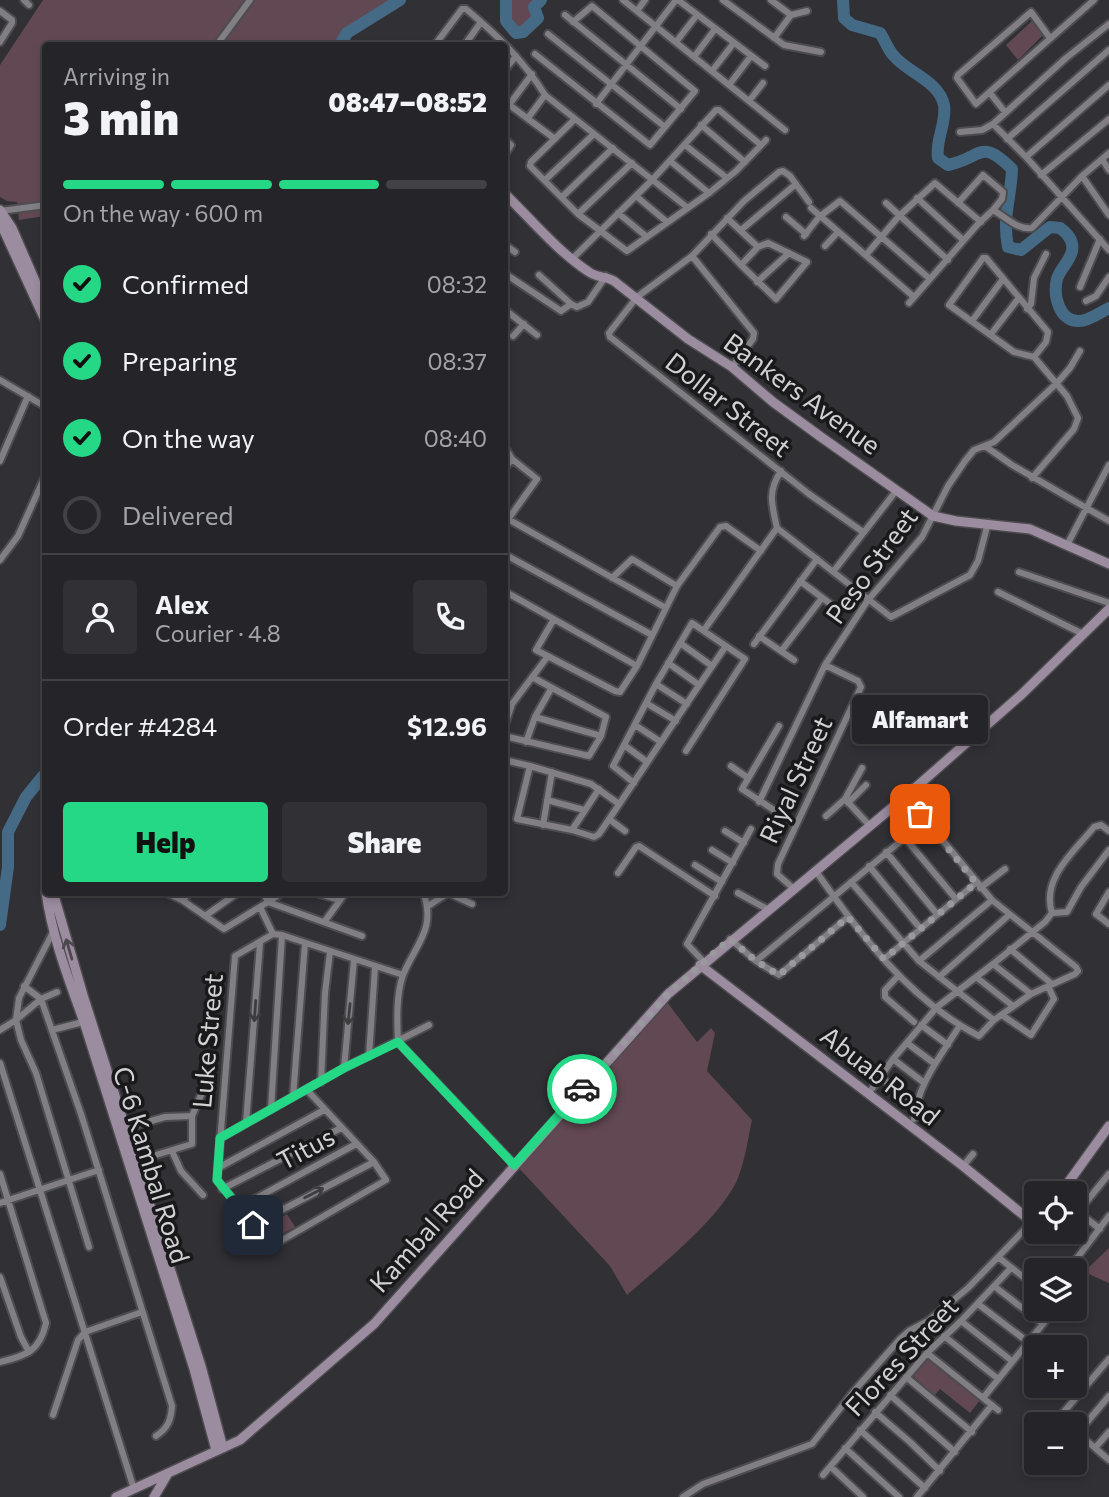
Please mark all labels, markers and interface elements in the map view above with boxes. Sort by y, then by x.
text: Arriving in [63,62,170,90]
text: 08:47–08:52 [328,86,487,117]
text: 3 min [63,88,179,144]
text: On the way · 600 m [63,199,263,227]
icon: check [63,265,101,303]
text: Confirmed [122,268,249,299]
text: 08:32 [427,270,487,298]
street label: Bankers Avenue [719,326,887,460]
icon: check [63,342,101,380]
text: Preparing [122,345,237,376]
street label: Dollar Street [660,345,798,462]
text: 08:37 [427,347,487,375]
icon: check [63,419,101,457]
text: On the way [122,422,255,453]
text: 08:40 [424,424,487,452]
text: Delivered [122,499,233,530]
street label: Peso Street [818,501,923,629]
button: person [63,580,137,654]
button: phone [413,580,487,654]
text: Alex [155,588,209,619]
text: Courier · 4.8 [155,619,281,647]
callout: Alfamart [852,695,988,744]
text: Alfamart [872,705,968,733]
text: Order #4284 [63,710,217,741]
text: $12.96 [407,710,487,741]
street label: Riyal Street [752,711,837,848]
pin [890,784,950,844]
icon: bag [901,795,939,833]
button: Help [63,802,268,882]
button: Share [282,802,487,882]
one-way arrow [62,938,75,960]
street label: Luke Street [185,972,228,1110]
one-way arrow [248,999,261,1022]
one-way arrow [342,1002,355,1025]
street label: Abuab Road [815,1019,947,1131]
courier [547,1054,617,1124]
street label: C-6 Kambal Road [108,1062,197,1267]
icon: car [563,1070,601,1108]
street label: Titus [271,1120,339,1176]
street label: Kambal Road [363,1162,489,1298]
map controls [1024,1181,1087,1475]
button: locate [1024,1181,1087,1244]
one-way arrow [303,1186,324,1200]
pin [223,1195,283,1255]
icon: home [234,1206,272,1244]
button: layers [1024,1258,1087,1321]
street label: Flores Street [838,1290,964,1422]
button: + [1024,1335,1087,1398]
button: − [1024,1412,1087,1475]

